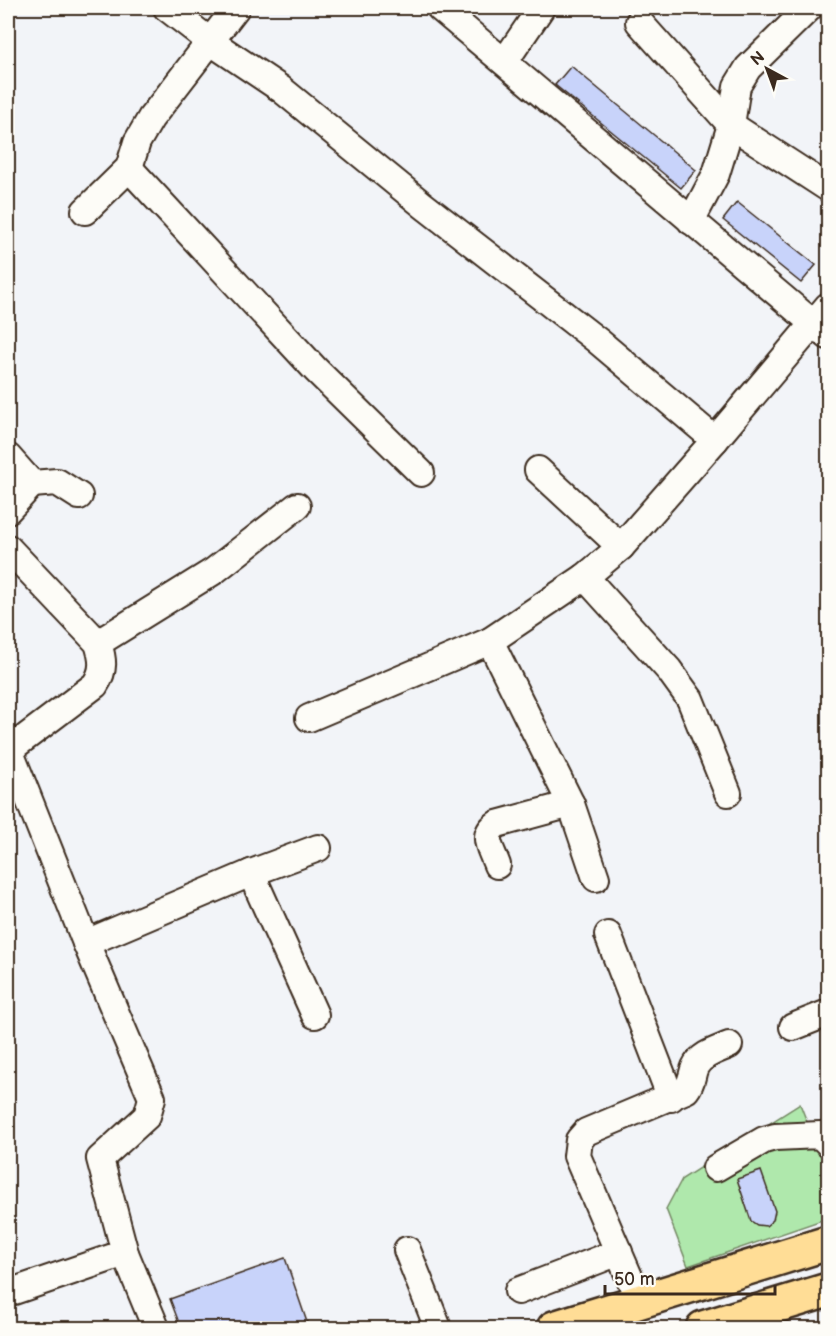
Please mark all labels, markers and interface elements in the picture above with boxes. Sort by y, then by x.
north arrow [737,39,797,99]
text: N [747,48,769,70]
scale bar [605,1258,774,1296]
text: 50 m [614,1269,655,1290]

